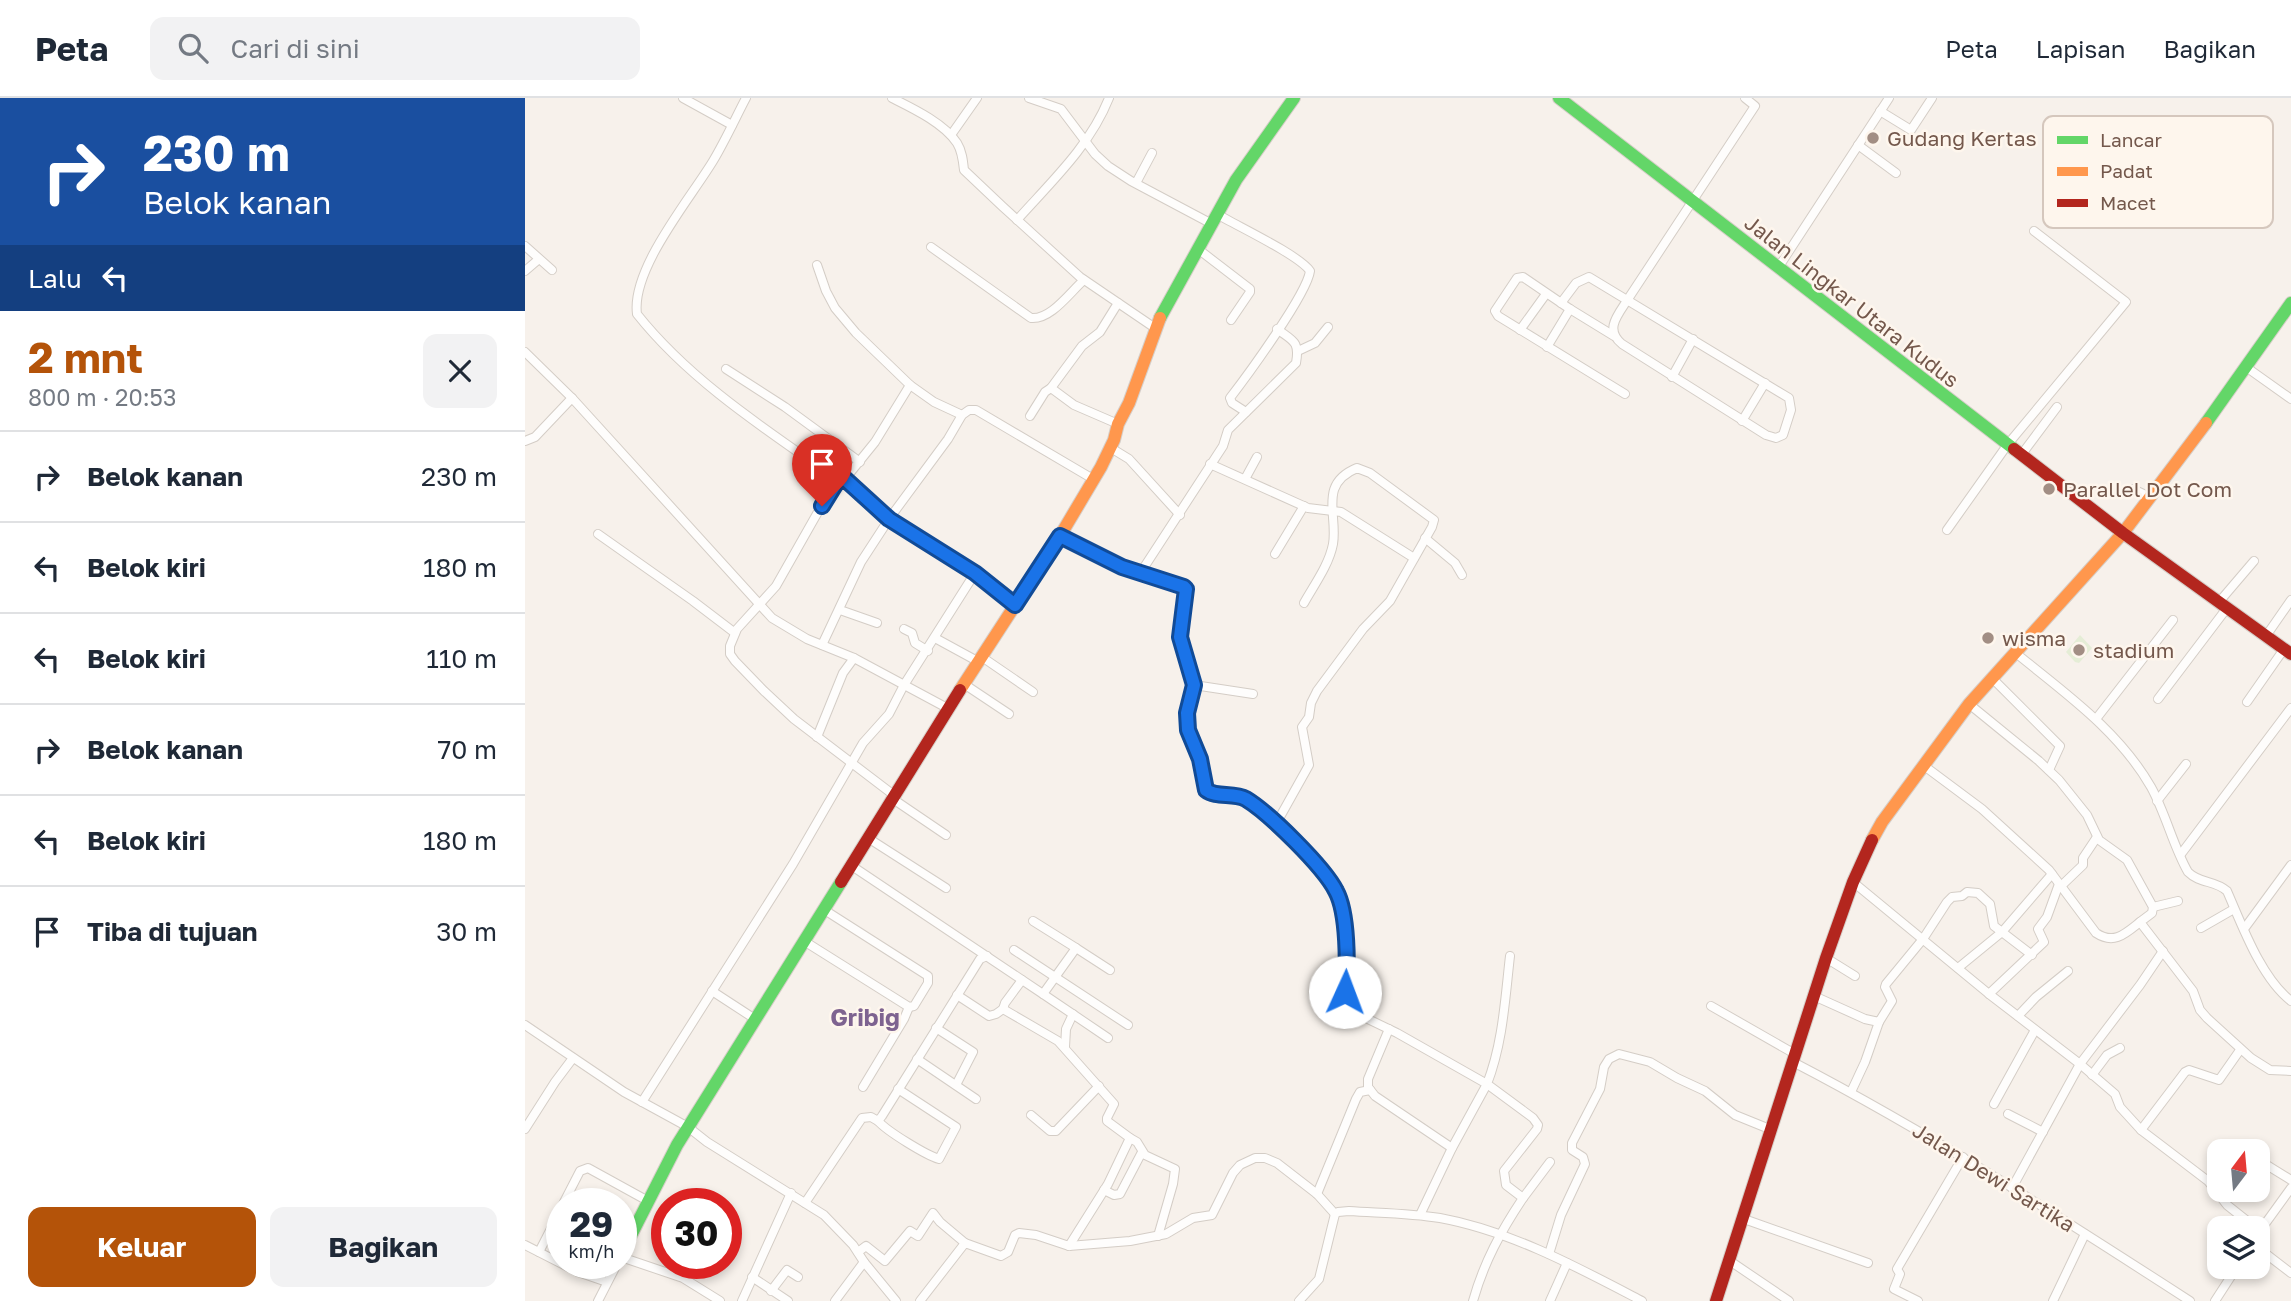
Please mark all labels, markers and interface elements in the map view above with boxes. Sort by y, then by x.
search box [150,17,640,80]
text: Peta [35,29,108,68]
icon: search [174,29,212,67]
text: Cari di sini [230,33,360,64]
text: Peta [1945,34,1998,63]
text: Lapisan [2036,34,2126,63]
text: Bagikan [2164,34,2256,63]
legend [2043,116,2273,228]
text: 230 m [143,123,290,182]
place label: Gudang Kertas [1887,125,2037,151]
icon: right [28,126,119,217]
text: Lancar [2100,128,2163,151]
marker: Gudang Kertas [1865,130,1881,146]
text: Padat [2100,159,2153,182]
text: Belok kanan [143,183,331,221]
text: Macet [2100,191,2156,214]
street label: Jalan Lingkar Utara Kudus [1740,209,1964,393]
icon: left [96,259,134,297]
text: Lalu [28,263,82,294]
text: 2 mnt [28,332,143,382]
button: close [423,334,497,408]
text: 800 m · 20:53 [28,383,176,411]
pin [792,434,852,506]
icon: arrive [803,445,841,483]
icon: right [28,458,66,496]
text: Belok kanan [87,461,243,492]
text: 230 m [421,461,497,492]
place label: Parallel Dot Com [2063,476,2232,502]
marker: Parallel Dot Com [2041,481,2057,497]
icon: left [28,549,66,587]
text: Belok kiri [87,552,206,583]
text: 180 m [423,552,497,583]
place label: wisma [2002,625,2066,651]
marker: wisma [1980,630,1996,646]
place label: stadium [2093,637,2174,663]
icon: left [28,640,66,678]
marker: stadium [2071,642,2087,658]
text: Belok kiri [87,643,206,674]
text: 110 m [426,643,497,674]
icon: right [28,731,66,769]
text: Belok kanan [87,734,243,765]
text: 70 m [438,734,497,765]
icon: left [28,822,66,860]
text: Belok kiri [87,825,206,856]
text: 180 m [423,825,497,856]
icon: arrive [28,913,66,951]
text: Tiba di tujuan [87,916,257,947]
text: 30 m [436,916,497,947]
position arrow [1308,955,1382,1029]
district label: Gribig [830,1002,900,1031]
street label: Jalan Dewi Sartika [1908,1117,2080,1237]
north arrow [2207,1139,2270,1202]
map controls [2207,1139,2270,1279]
speed limit sign: 30 [651,1188,742,1279]
text: 29 [570,1203,613,1245]
button: Keluar [28,1207,256,1287]
button: Bagikan [270,1207,497,1287]
button: layers [2207,1216,2270,1279]
text: km/h [569,1240,614,1262]

